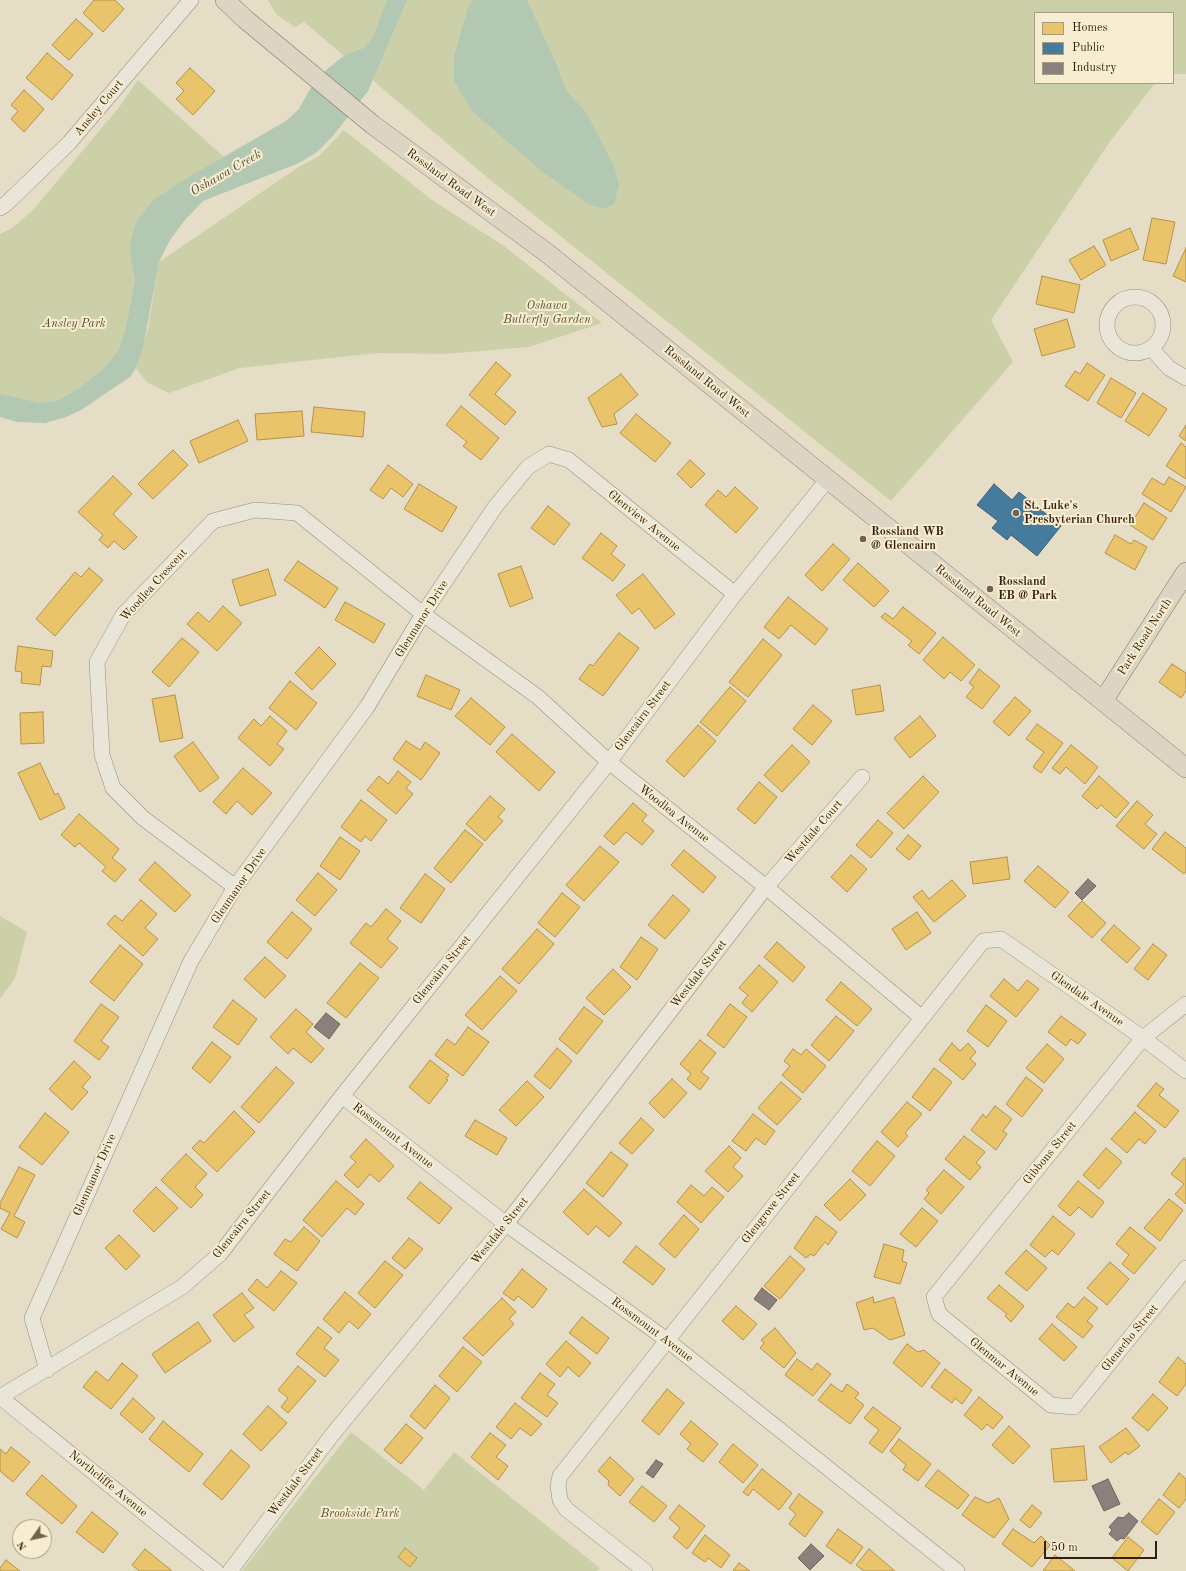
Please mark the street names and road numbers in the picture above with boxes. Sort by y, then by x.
street label: Ansley Court [71,77,127,139]
street label: Rossland Road West [404,146,498,220]
street label: Rossland Road West [661,343,753,421]
street label: Glenview Avenue [605,487,683,555]
street label: Woodlea Crescent [118,546,190,624]
street label: Rossland Road West [932,562,1024,640]
street label: Glenmanor Drive [392,578,452,660]
street label: Park Road North [1115,596,1175,678]
street label: Glencairn Street [612,678,674,754]
street label: Woodlea Avenue [636,782,712,846]
street label: Westdale Court [782,797,846,867]
street label: Glenmanor Drive [208,845,270,927]
street label: Glencairn Street [410,933,474,1007]
street label: Westdale Street [668,937,730,1011]
street label: Glendale Avenue [1048,968,1126,1030]
street label: Rossmount Avenue [350,1100,436,1172]
street label: Gibbons Street [1020,1119,1080,1187]
street label: Glenmanor Drive [70,1131,120,1219]
street label: Glengrove Street [738,1169,804,1247]
street label: Glencairn Street [210,1187,274,1261]
street label: Westdale Street [468,1194,532,1268]
street label: Rossmount Avenue [608,1294,696,1366]
street label: Glenecho Street [1099,1302,1161,1374]
street label: Glenmar Avenue [966,1334,1042,1400]
street label: Westdale Street [265,1445,327,1519]
street label: Northcliffe Avenue [66,1448,150,1520]

